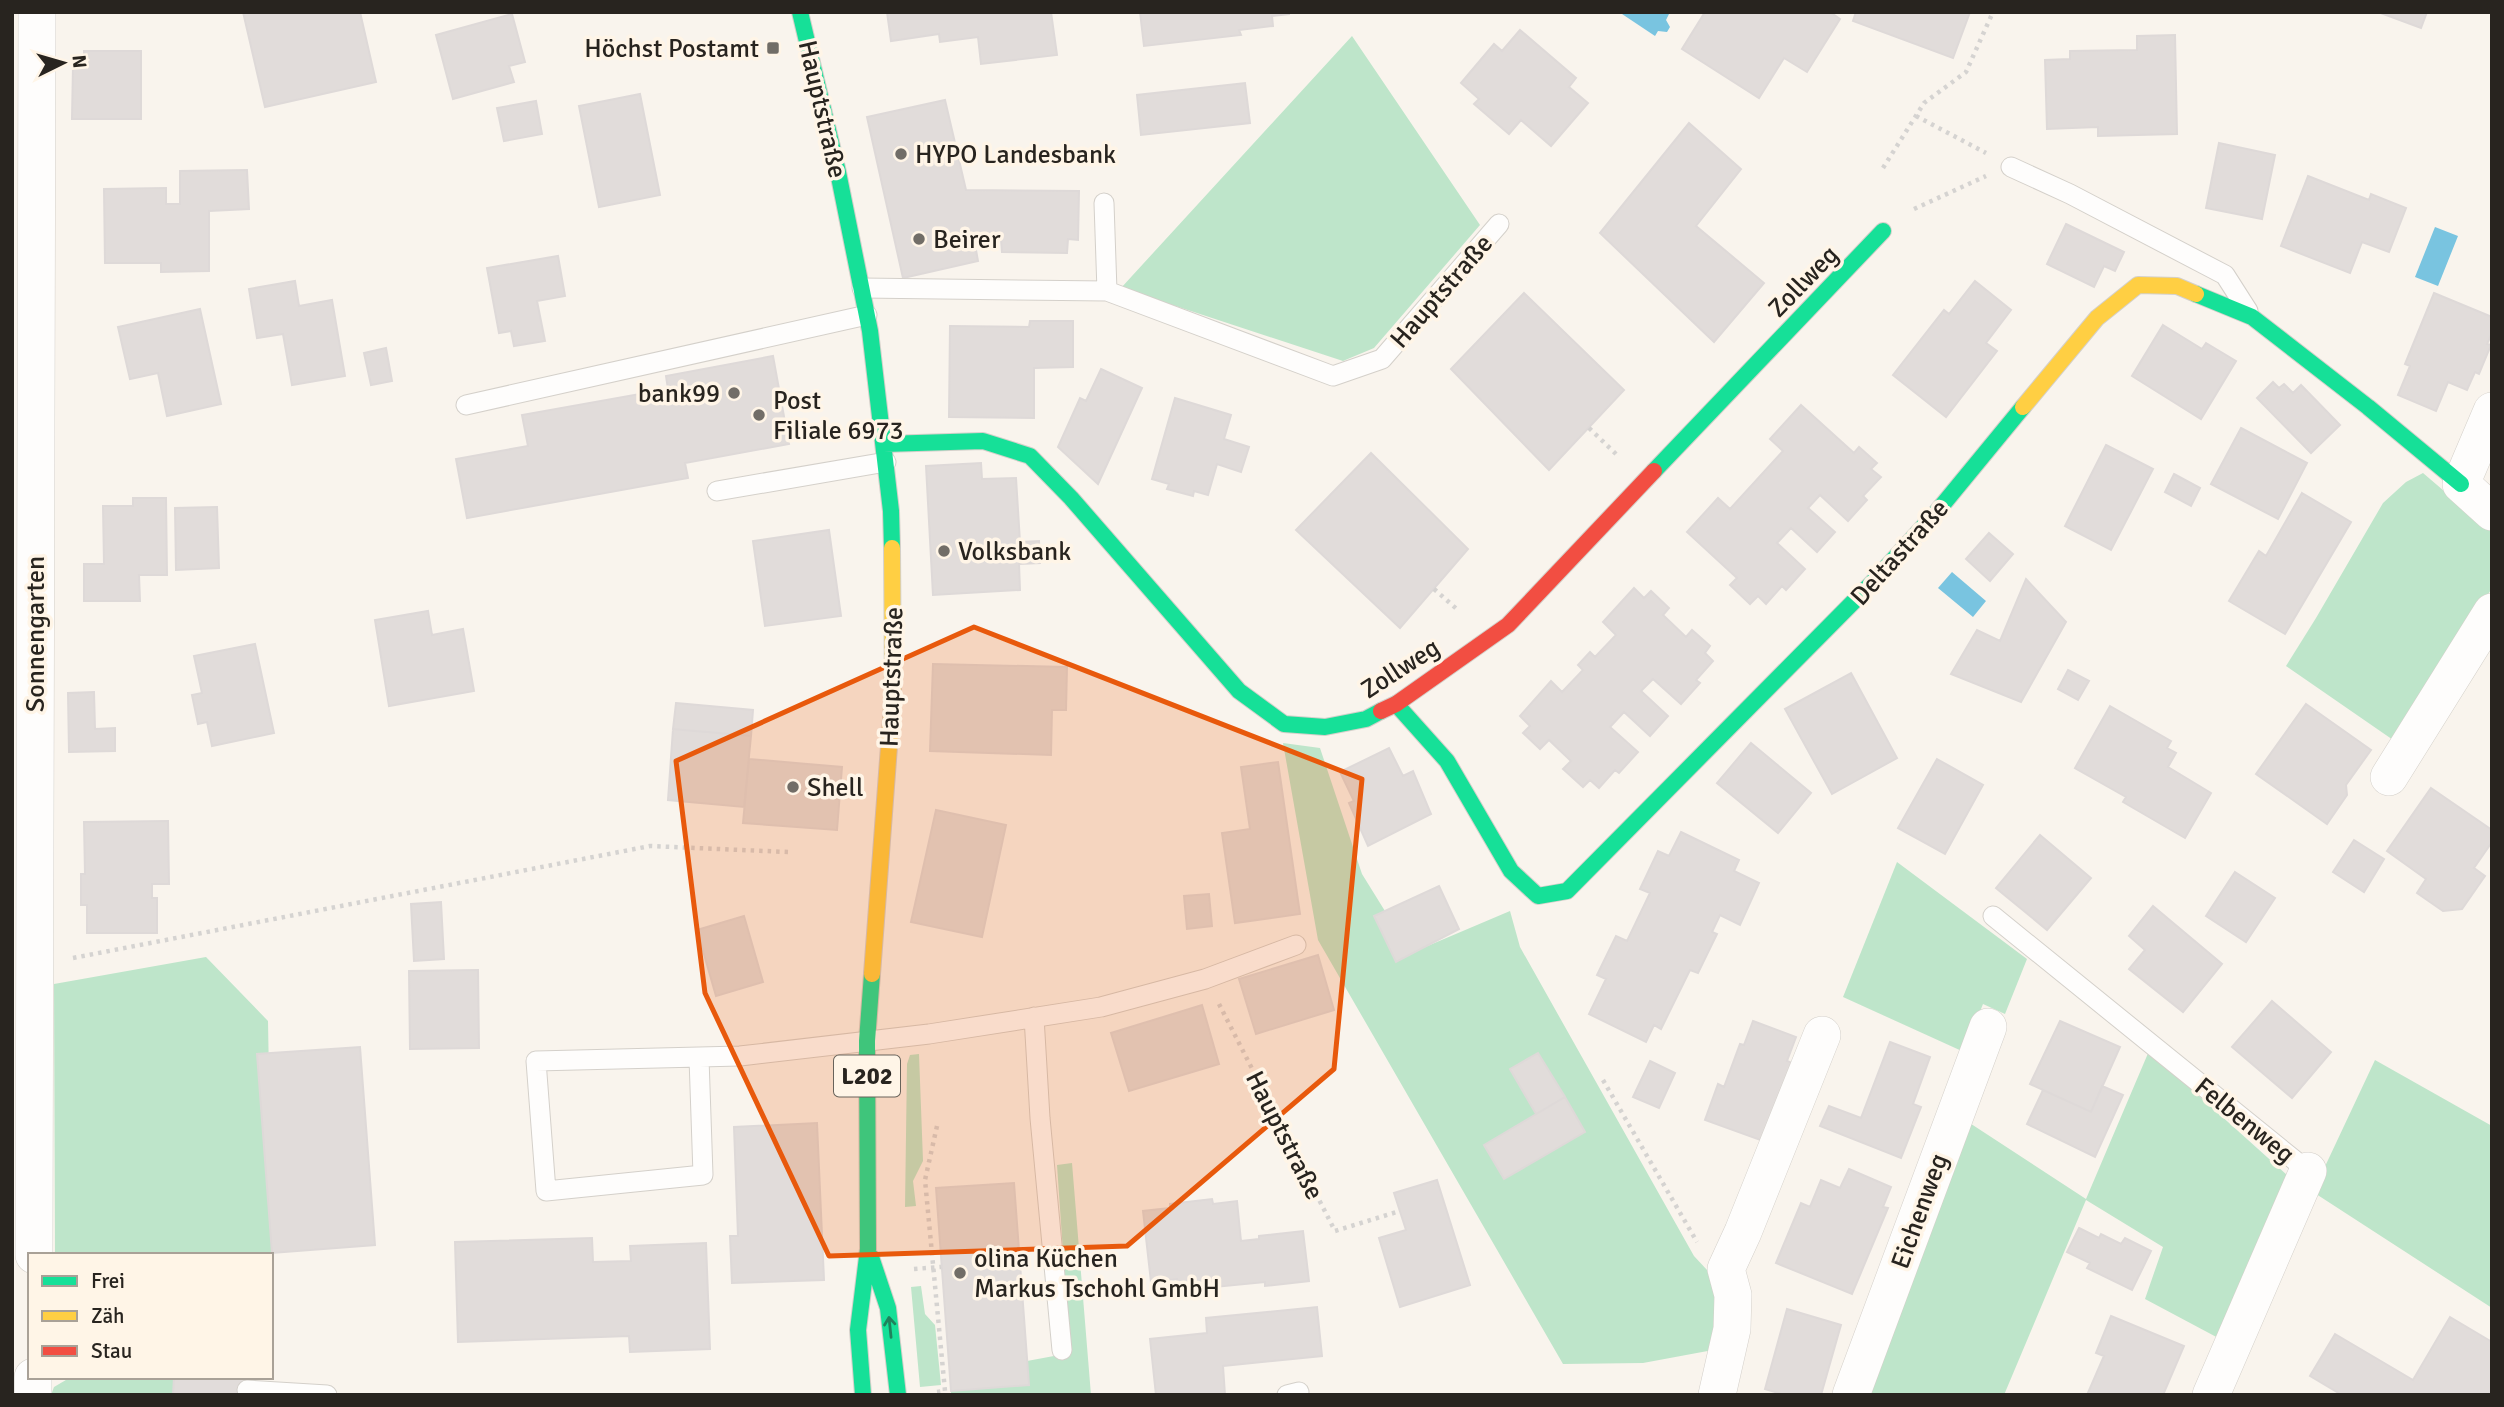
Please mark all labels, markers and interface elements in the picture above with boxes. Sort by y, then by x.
north arrow [28,28,98,98]
place label: Höchst Postamt [584,33,759,65]
street label: Hauptstraße [791,37,853,181]
marker: Höchst Postamt [765,40,781,56]
text: N [66,54,91,69]
place label: HYPO Landesbank [915,139,1116,171]
marker: HYPO Landesbank [893,146,909,162]
place label: Beirer [933,224,1001,256]
street label: Hauptstraße [1384,228,1500,355]
marker: Beirer [911,231,927,247]
street label: Zollweg [1762,239,1846,324]
place label: bank99 [638,378,720,410]
marker: bank99 [726,385,742,401]
place label: Post Filiale 6973 [773,385,904,447]
marker: Post Filiale 6973 [751,407,767,423]
street label: Deltastraße [1844,493,1956,612]
place label: Volksbank [958,536,1071,568]
marker: Volksbank [936,543,952,559]
street label: Sonnengarten [20,556,52,712]
street label: Hauptstraße [874,606,910,748]
street label: Zollweg [1355,632,1446,706]
place label: Shell [807,772,864,804]
marker: Shell [785,779,801,795]
road number: L202 [834,1056,900,1096]
street label: Hauptstraße [1238,1066,1330,1205]
street label: Felbenweg [2188,1071,2301,1171]
street label: Eichenweg [1884,1149,1956,1273]
place label: olina Küchen Markus Tschohl GmbH [974,1243,1220,1305]
legend [28,1253,273,1379]
marker: olina Küchen Markus Tschohl GmbH [952,1265,968,1281]
text: Frei [91,1268,125,1294]
text: Zäh [91,1303,125,1329]
one-way arrow [883,1316,896,1339]
text: Stau [91,1338,132,1364]

